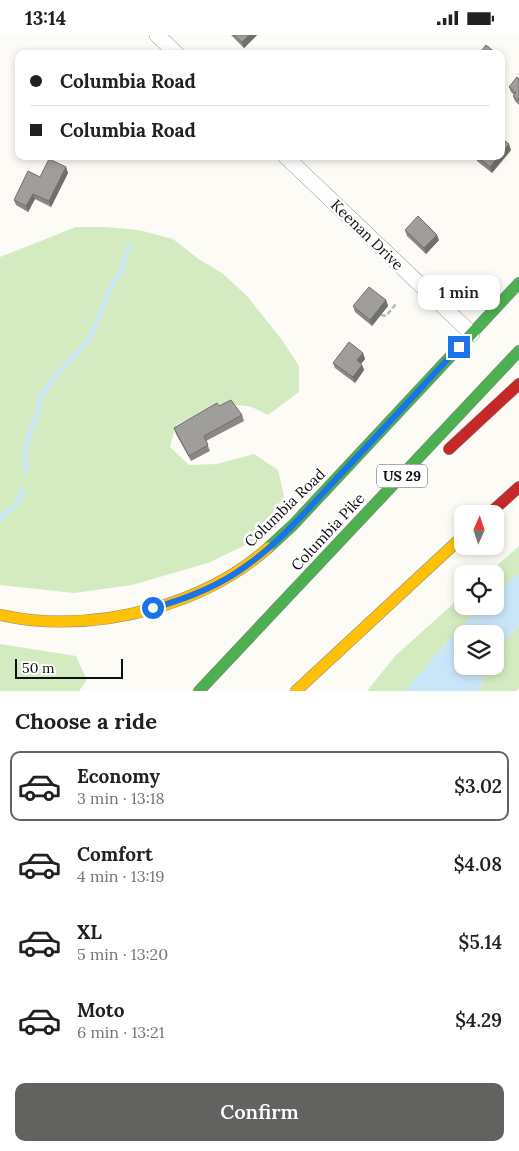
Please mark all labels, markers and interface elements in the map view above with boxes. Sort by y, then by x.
text: 13:14 [25,6,66,30]
text: Columbia Road [60,69,196,93]
text: Columbia Road [60,118,196,142]
street label: Keenan Drive [327,195,408,274]
callout: 1 min [418,275,500,309]
text: 1 min [439,282,479,302]
route end [448,336,470,358]
street label: Columbia Road [240,464,329,551]
road number: US 29 [377,465,427,487]
street label: Columbia Pike [287,489,369,575]
north arrow [454,505,504,555]
map controls [454,505,504,675]
button: locate [454,565,504,615]
route start [142,597,164,619]
button: layers [454,625,504,675]
scale bar [15,656,122,679]
text: 50 m [22,659,55,677]
text: Choose a ride [15,707,157,735]
icon: car [17,764,62,809]
text: Economy [77,764,160,788]
text: $3.02 [454,774,502,798]
text: 3 min · 13:18 [77,788,165,808]
icon: car [17,842,62,887]
text: Comfort [77,842,153,866]
text: $4.08 [454,852,502,876]
text: 4 min · 13:19 [77,866,165,886]
icon: car [17,920,62,965]
text: XL [77,920,102,944]
text: $5.14 [459,930,502,954]
text: 5 min · 13:20 [77,944,168,964]
icon: car [17,998,62,1043]
text: Moto [77,998,124,1022]
text: $4.29 [455,1008,502,1032]
text: 6 min · 13:21 [77,1022,165,1042]
button: Confirm [15,1083,504,1141]

